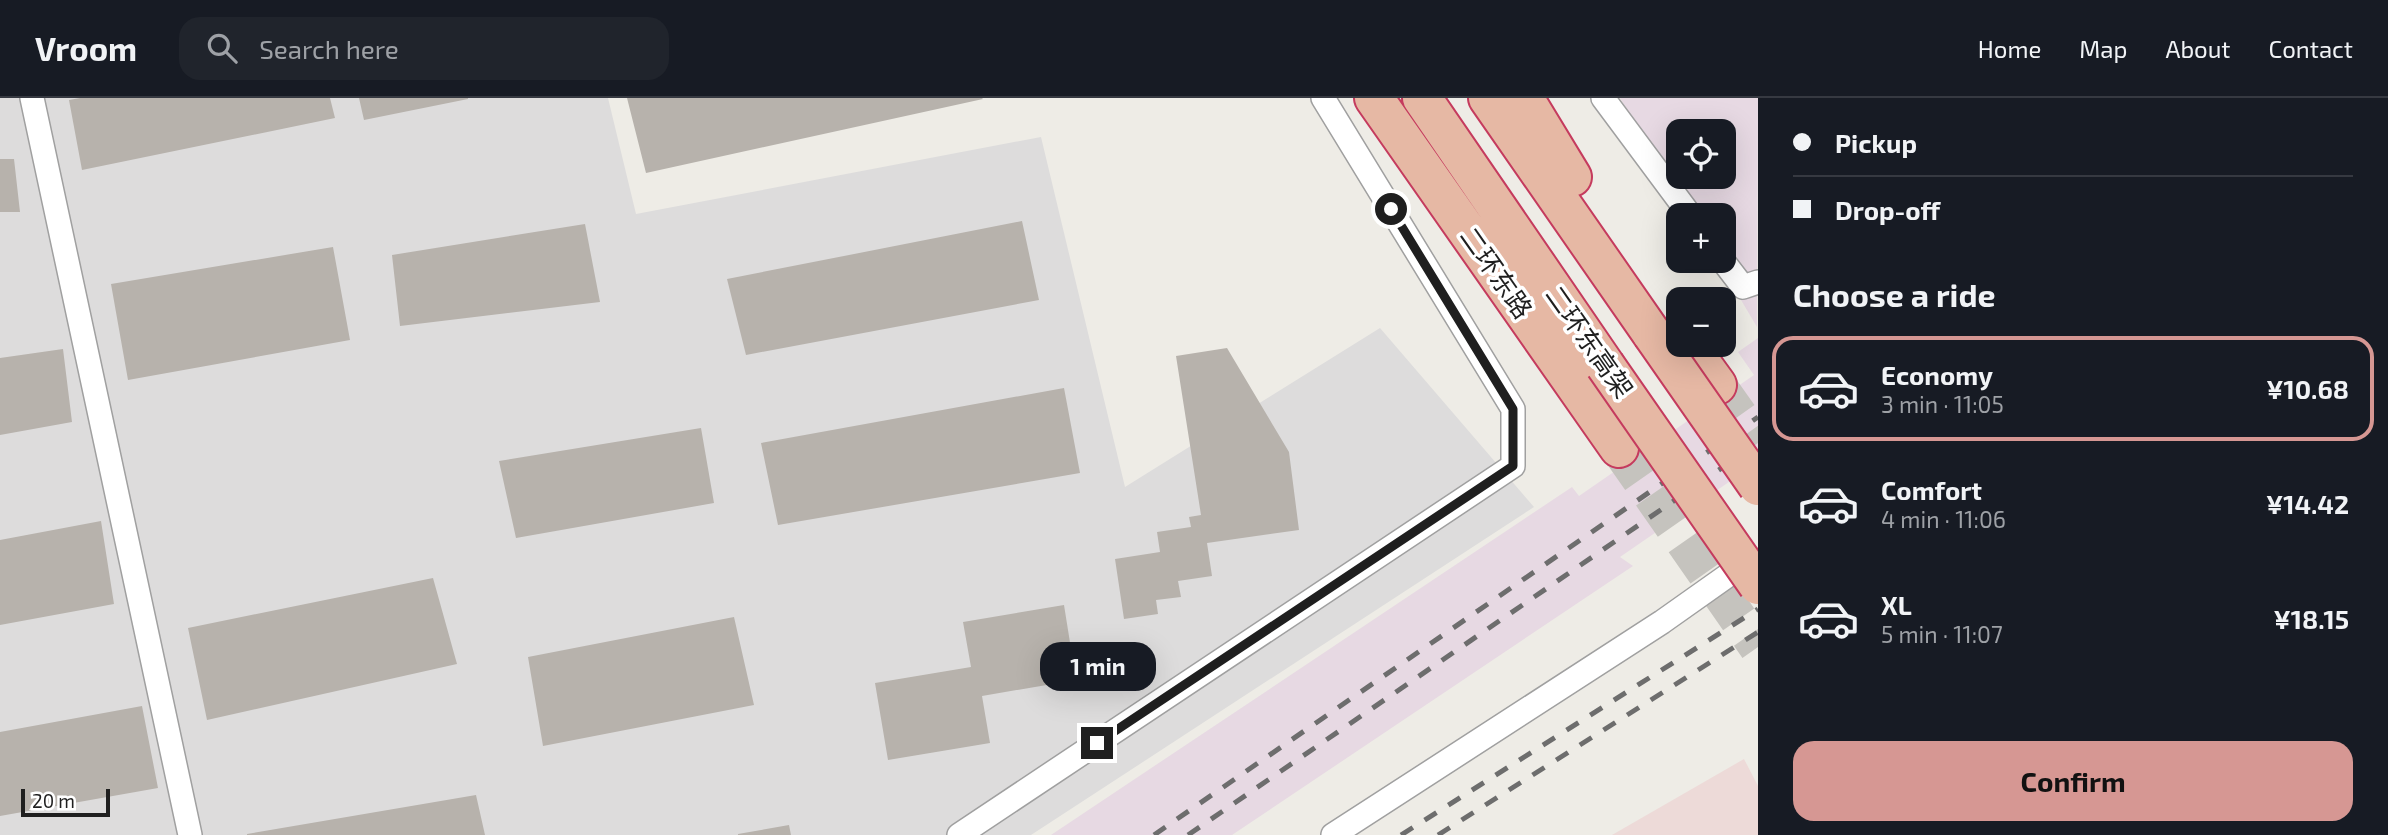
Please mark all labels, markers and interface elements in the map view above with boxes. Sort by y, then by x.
search box [179,17,669,80]
text: Vroom [35,28,137,68]
icon: search [203,29,241,67]
text: Search here [259,33,399,64]
text: Home [1978,34,2041,63]
text: Map [2079,34,2127,63]
text: About [2165,34,2231,63]
text: Contact [2269,34,2353,63]
map controls [1666,119,1736,357]
button: locate [1666,119,1736,189]
text: Pickup [1835,127,1917,158]
route start [1375,193,1407,225]
text: Drop-off [1835,194,1940,225]
button: + [1666,203,1736,273]
street label: 二环东路 [1455,221,1540,324]
text: Choose a ride [1793,275,1996,313]
street label: 二环东高架 [1540,279,1640,403]
button: − [1666,287,1736,357]
icon: car [1797,357,1860,420]
text: Economy [1881,359,1993,390]
text: ¥10.68 [2266,373,2349,404]
text: 3 min · 11:05 [1881,390,2004,418]
icon: car [1797,472,1860,535]
text: Comfort [1881,474,1982,505]
text: ¥14.42 [2266,488,2349,519]
text: 4 min · 11:06 [1881,505,2006,533]
icon: car [1797,587,1860,650]
text: XL [1881,589,1912,620]
text: ¥18.15 [2274,603,2349,634]
text: 5 min · 11:07 [1881,620,2003,648]
callout: 1 min [1039,642,1155,690]
text: 1 min [1070,652,1126,680]
route end [1081,727,1113,759]
button: Confirm [1793,741,2353,821]
scale bar [21,786,110,818]
text: 20 m [32,789,75,812]

